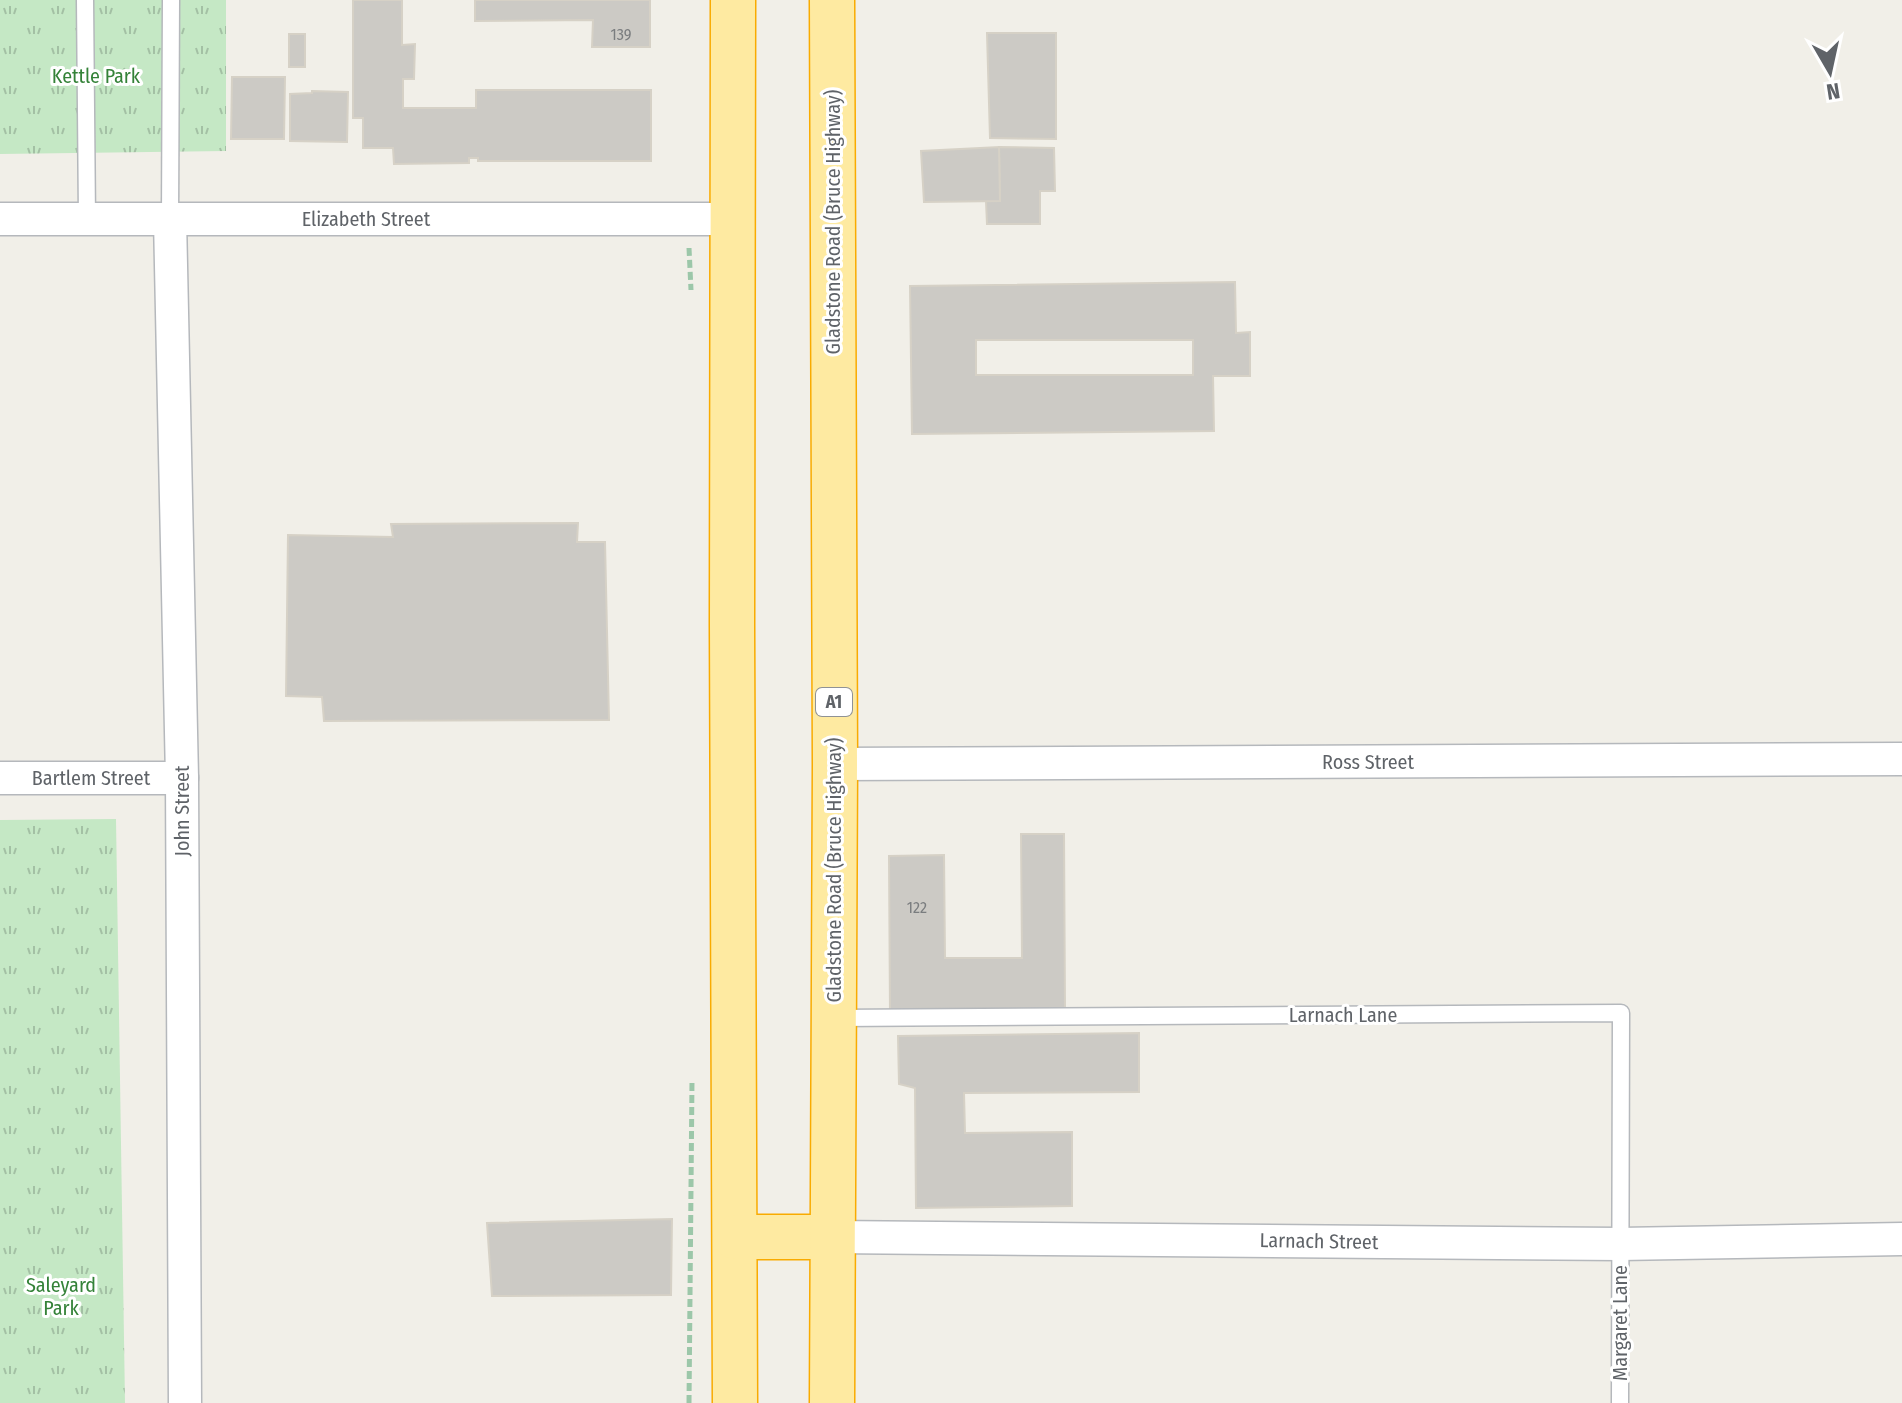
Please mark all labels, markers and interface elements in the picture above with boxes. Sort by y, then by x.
house number: 139 [610,25,632,44]
north arrow [1790,32,1870,112]
park label: Kettle Park [52,64,141,88]
text: N [1824,77,1842,106]
street label: Gladstone Road (Bruce Highway) [821,89,845,355]
street label: Elizabeth Street [302,207,431,231]
road number: A1 [816,688,852,716]
street label: Gladstone Road (Bruce Highway) [822,737,846,1003]
street label: Ross Street [1322,750,1414,774]
street label: John Street [170,765,194,856]
street label: Bartlem Street [32,766,151,790]
house number: 122 [907,898,927,917]
street label: Larnach Lane [1289,1003,1397,1027]
street label: Larnach Street [1259,1228,1379,1254]
street label: Margaret Lane [1608,1265,1632,1381]
park label: Saleyard Park [26,1273,96,1320]

